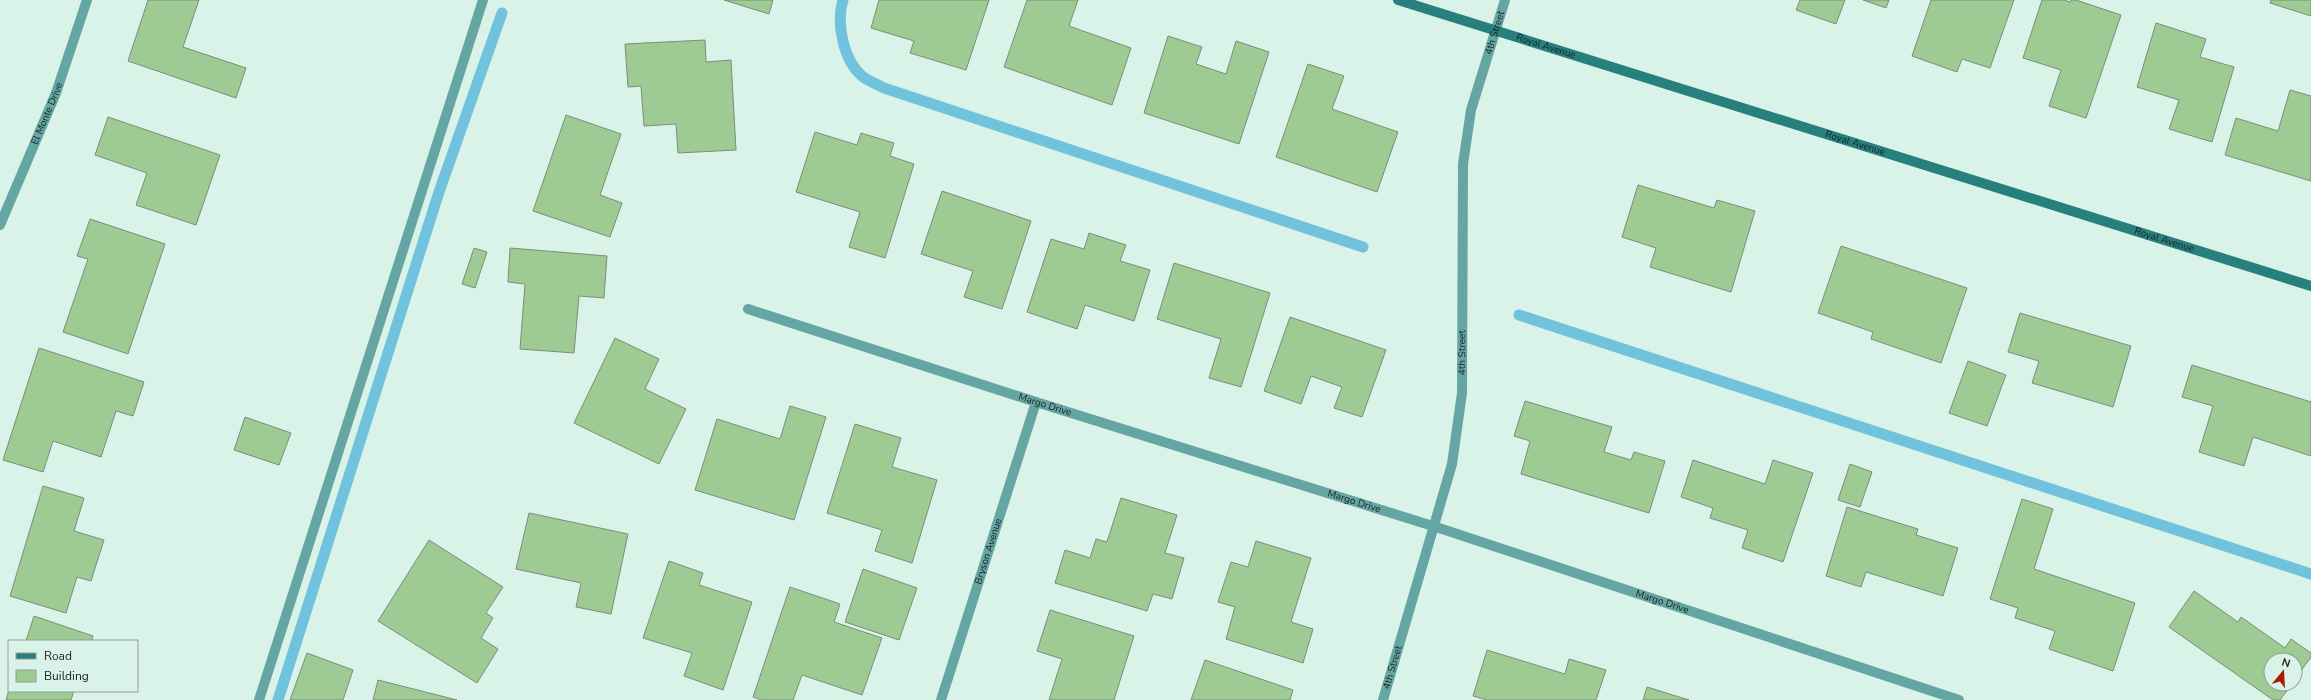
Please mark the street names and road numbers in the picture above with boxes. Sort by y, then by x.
street label: 4th Street [1482,9,1508,56]
street label: Royal Avenue [1514,30,1578,62]
street label: El Monte Drive [28,81,66,147]
street label: Royal Avenue [1823,127,1887,159]
street label: Royal Avenue [2133,224,2196,256]
street label: 4th Street [1455,330,1469,375]
street label: Margo Drive [1017,390,1073,420]
street label: Margo Drive [1326,487,1383,516]
street label: Bryson Avenue [971,517,1005,586]
street label: Margo Drive [1634,587,1691,617]
street label: 4th Street [1379,643,1406,691]

